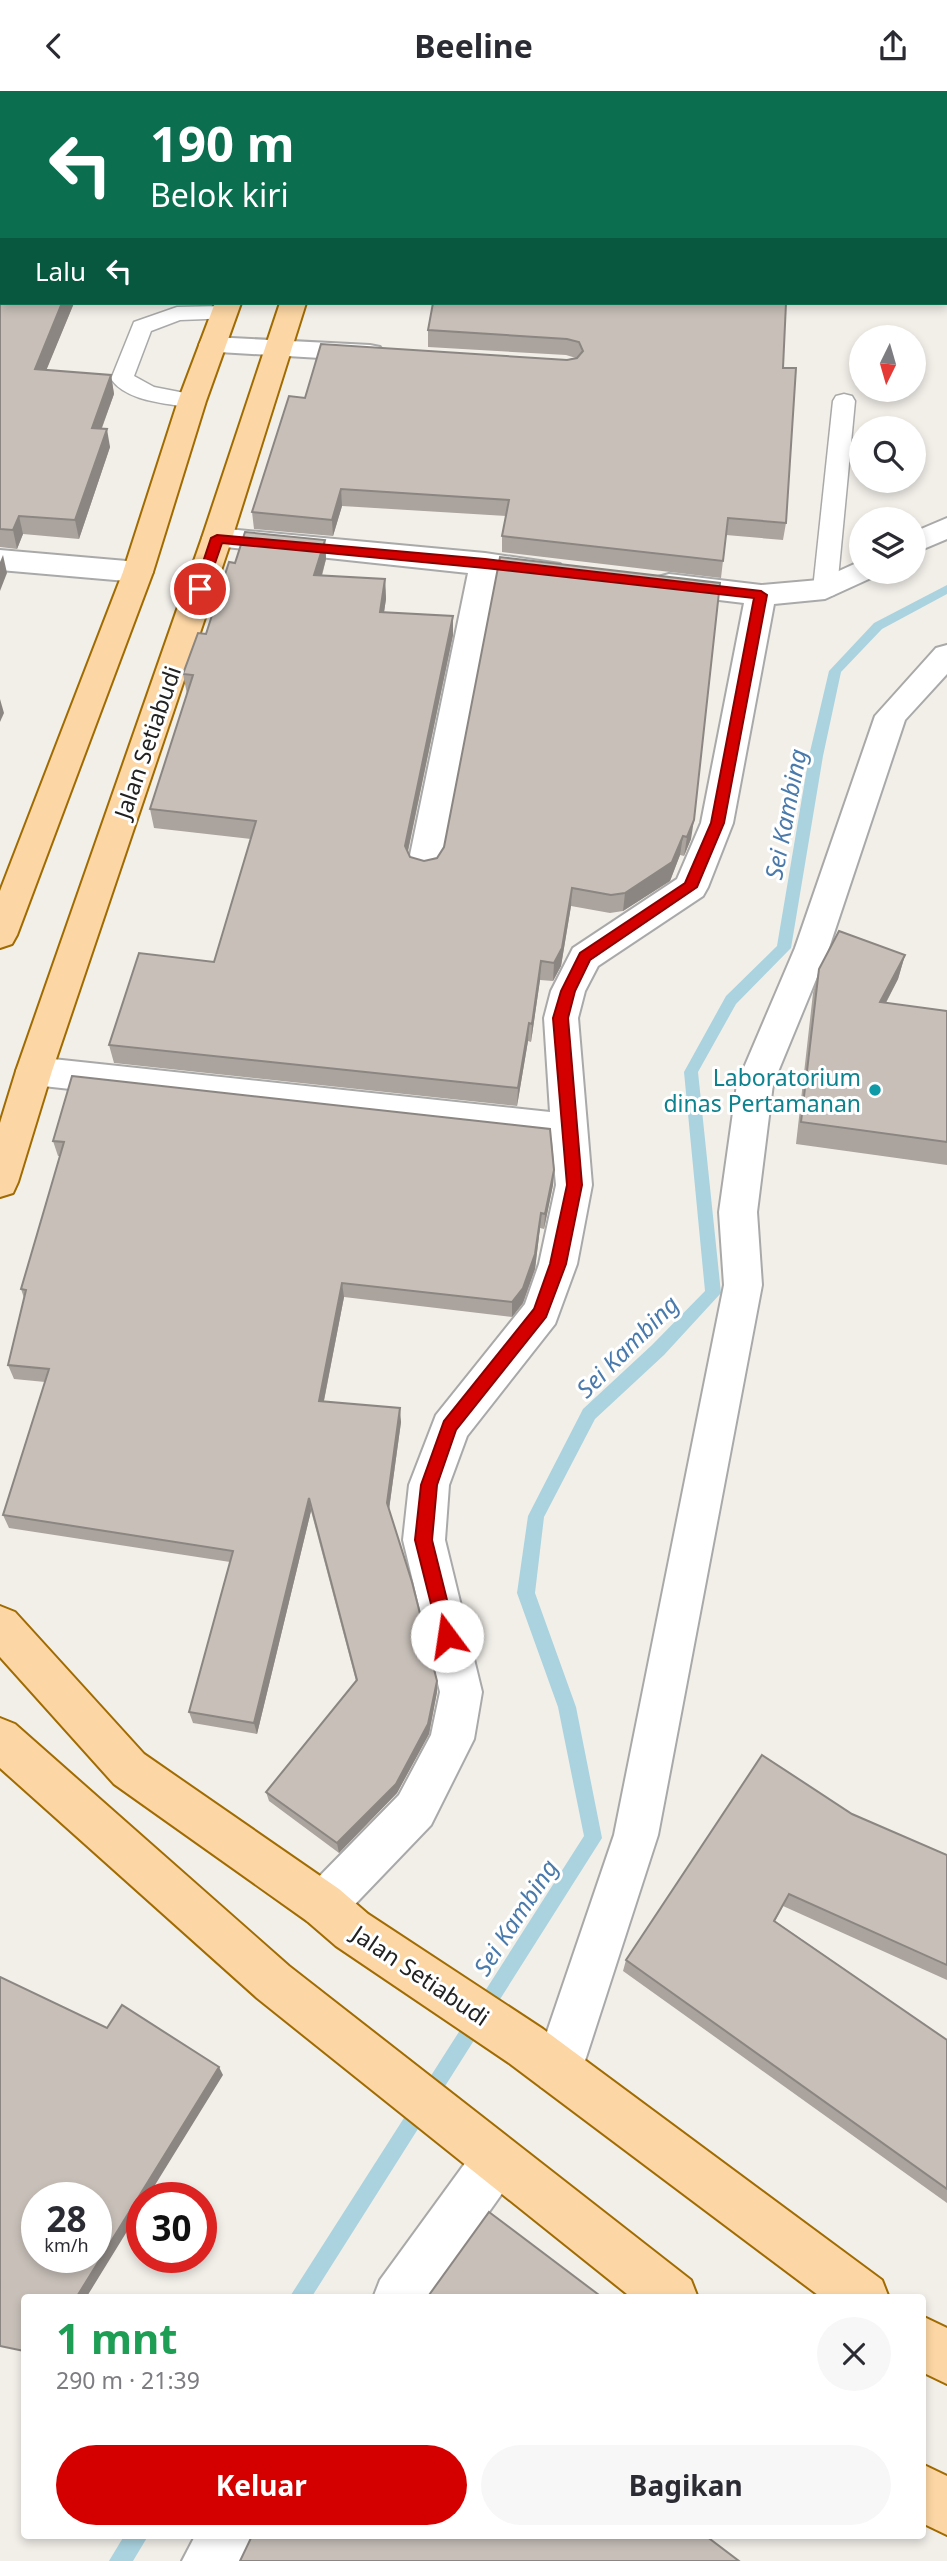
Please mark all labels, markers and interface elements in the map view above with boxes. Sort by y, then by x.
text: Beeline [414,24,533,67]
icon: back [35,27,73,65]
icon: share [874,27,912,65]
text: 190 m [150,110,295,176]
icon: left [35,119,126,210]
text: Belok kiri [150,173,289,216]
icon: left [100,252,138,290]
text: Lalu [35,253,86,289]
north arrow [849,325,926,403]
map controls [849,325,926,584]
button: search [849,416,926,493]
button: layers [849,507,926,584]
pin [170,559,230,619]
icon: arrive [181,570,219,608]
street label: Jalan Setiabudi [105,661,188,824]
water label: Sei Kambing [756,746,814,882]
place label: Laboratorium dinas Pertamanan [663,1061,861,1119]
marker: Laboratorium dinas Pertamanan [867,1082,883,1098]
water label: Sei Kambing [568,1287,686,1405]
position arrow [410,1599,484,1673]
water label: Sei Kambing [465,1852,565,1982]
street label: Jalan Setiabudi [344,1916,496,2033]
speed limit sign: 30 [126,2182,217,2273]
text: 28 [46,2195,87,2242]
text: km/h [44,2233,89,2257]
text: 1 mnt [56,2309,177,2366]
button: close [817,2317,891,2391]
text: 290 m · 21:39 [56,2364,200,2396]
button: Keluar [56,2445,467,2525]
button: Bagikan [481,2445,891,2525]

